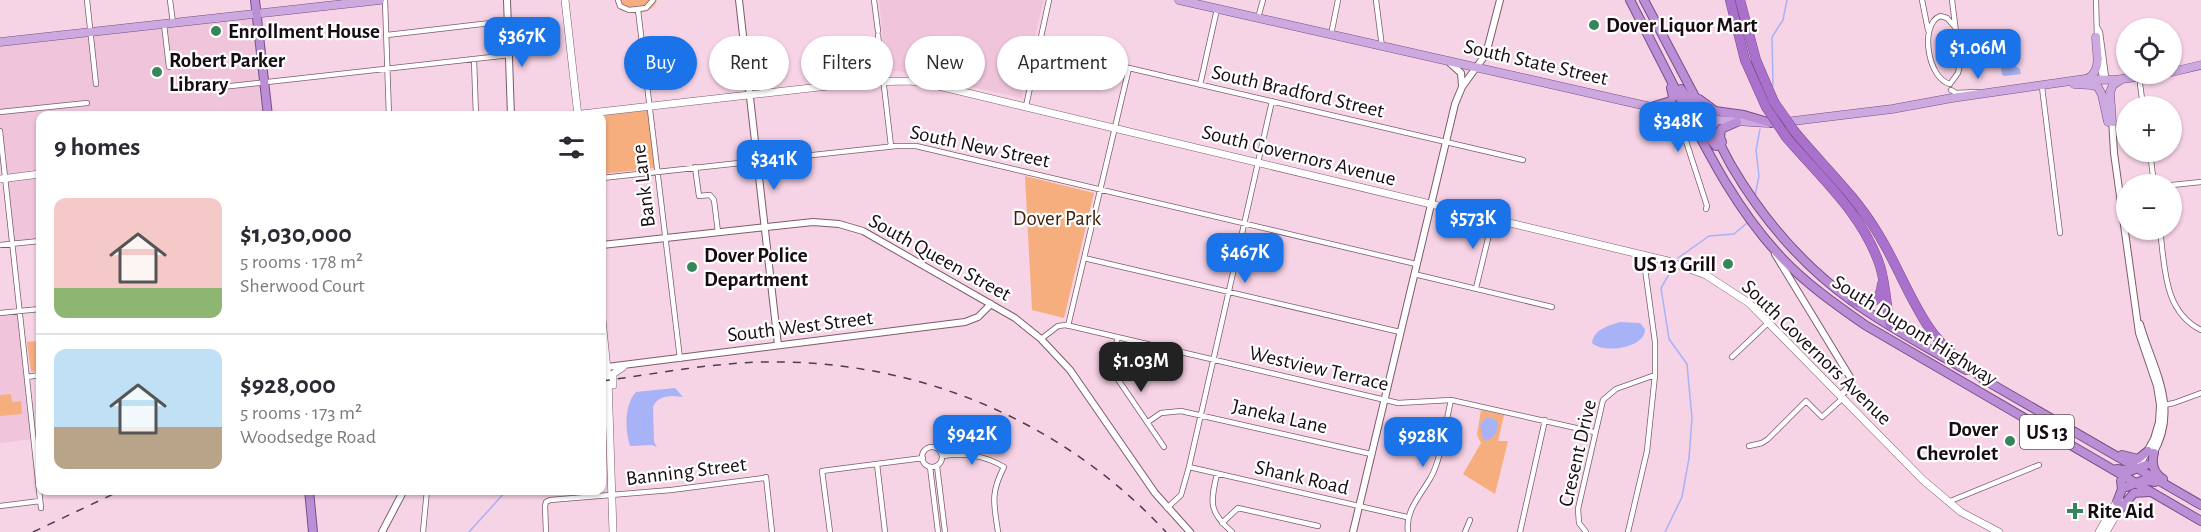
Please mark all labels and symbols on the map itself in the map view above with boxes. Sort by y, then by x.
place label: Dover Liquor Mart [1606,15,1757,36]
pin: $367K [480,17,564,68]
marker: Dover Liquor Mart [1587,18,1601,32]
place label: Enrollment House [228,21,380,42]
marker: Enrollment House [209,24,223,38]
pin: $1.06M [1929,29,2027,80]
street label: South State Street [1462,36,1610,89]
place label: Robert Parker Library [169,50,286,95]
street label: South Bradford Street [1210,61,1386,122]
marker: Robert Parker Library [150,65,164,79]
pin: $348K [1636,102,1720,153]
street label: South New Street [908,121,1052,172]
street label: South Governors Avenue [1200,121,1398,190]
pin: $341K [732,140,816,191]
street label: Bank Lane [628,143,659,229]
pin: $573K [1431,199,1515,250]
park label: Dover Park [1013,208,1102,229]
street label: South Queen Street [865,210,1015,305]
pin: $467K [1203,233,1287,284]
place label: Dover Police Department [704,245,808,290]
place label: US 13 Grill [1633,254,1716,275]
marker: US 13 Grill [1721,257,1735,271]
marker: Dover Police Department [685,260,699,274]
street label: South Dupont Highway [1829,271,2001,390]
street label: South Governors Avenue [1738,276,1896,429]
street label: South West Street [726,307,874,346]
pin: $1.03M [1092,342,1190,393]
street label: Westview Terrace [1247,342,1391,395]
street label: Janeka Lane [1230,395,1330,438]
street label: Cresent Drive [1555,398,1600,509]
pin: $942K [930,415,1014,466]
road number: US 13 [2020,415,2074,449]
pin: $928K [1381,417,1465,468]
place label: Dover Chevrolet [1916,419,1999,464]
marker: Dover Chevrolet [2003,434,2017,448]
street label: Banning Street [625,454,748,489]
street label: Shank Road [1253,456,1351,499]
place label: Rite Aid [2087,501,2154,522]
marker: Rite Aid [2068,504,2082,518]

